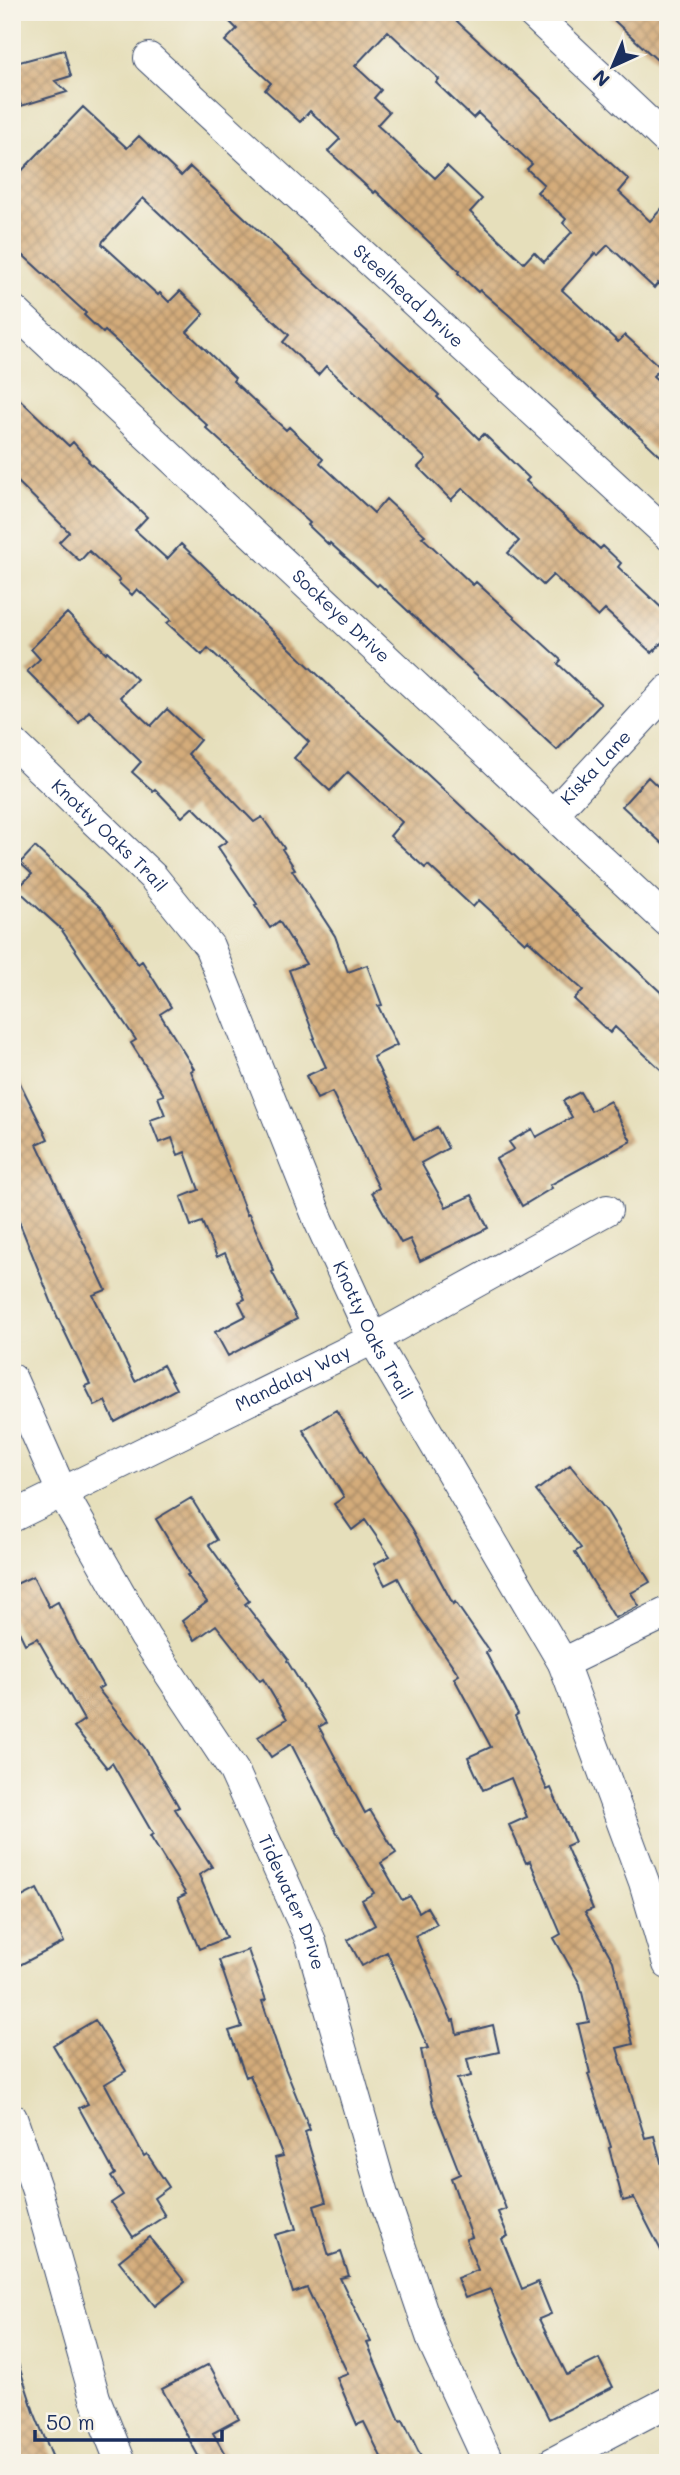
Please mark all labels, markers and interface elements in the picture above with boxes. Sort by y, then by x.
north arrow [578,32,648,102]
text: N [587,65,615,93]
street label: Steelhead Drive [348,238,469,352]
street label: Sockeye Drive [287,564,396,667]
street label: Kiska Lane [554,725,636,810]
street label: Knotty Oaks Trail [47,773,173,896]
street label: Knotty Oaks Trail [328,1257,419,1403]
street label: Mandalay Way [231,1339,354,1416]
street label: Tidewater Drive [253,1830,331,1972]
scale bar [35,2398,222,2442]
text: 50 m [46,2408,95,2435]

